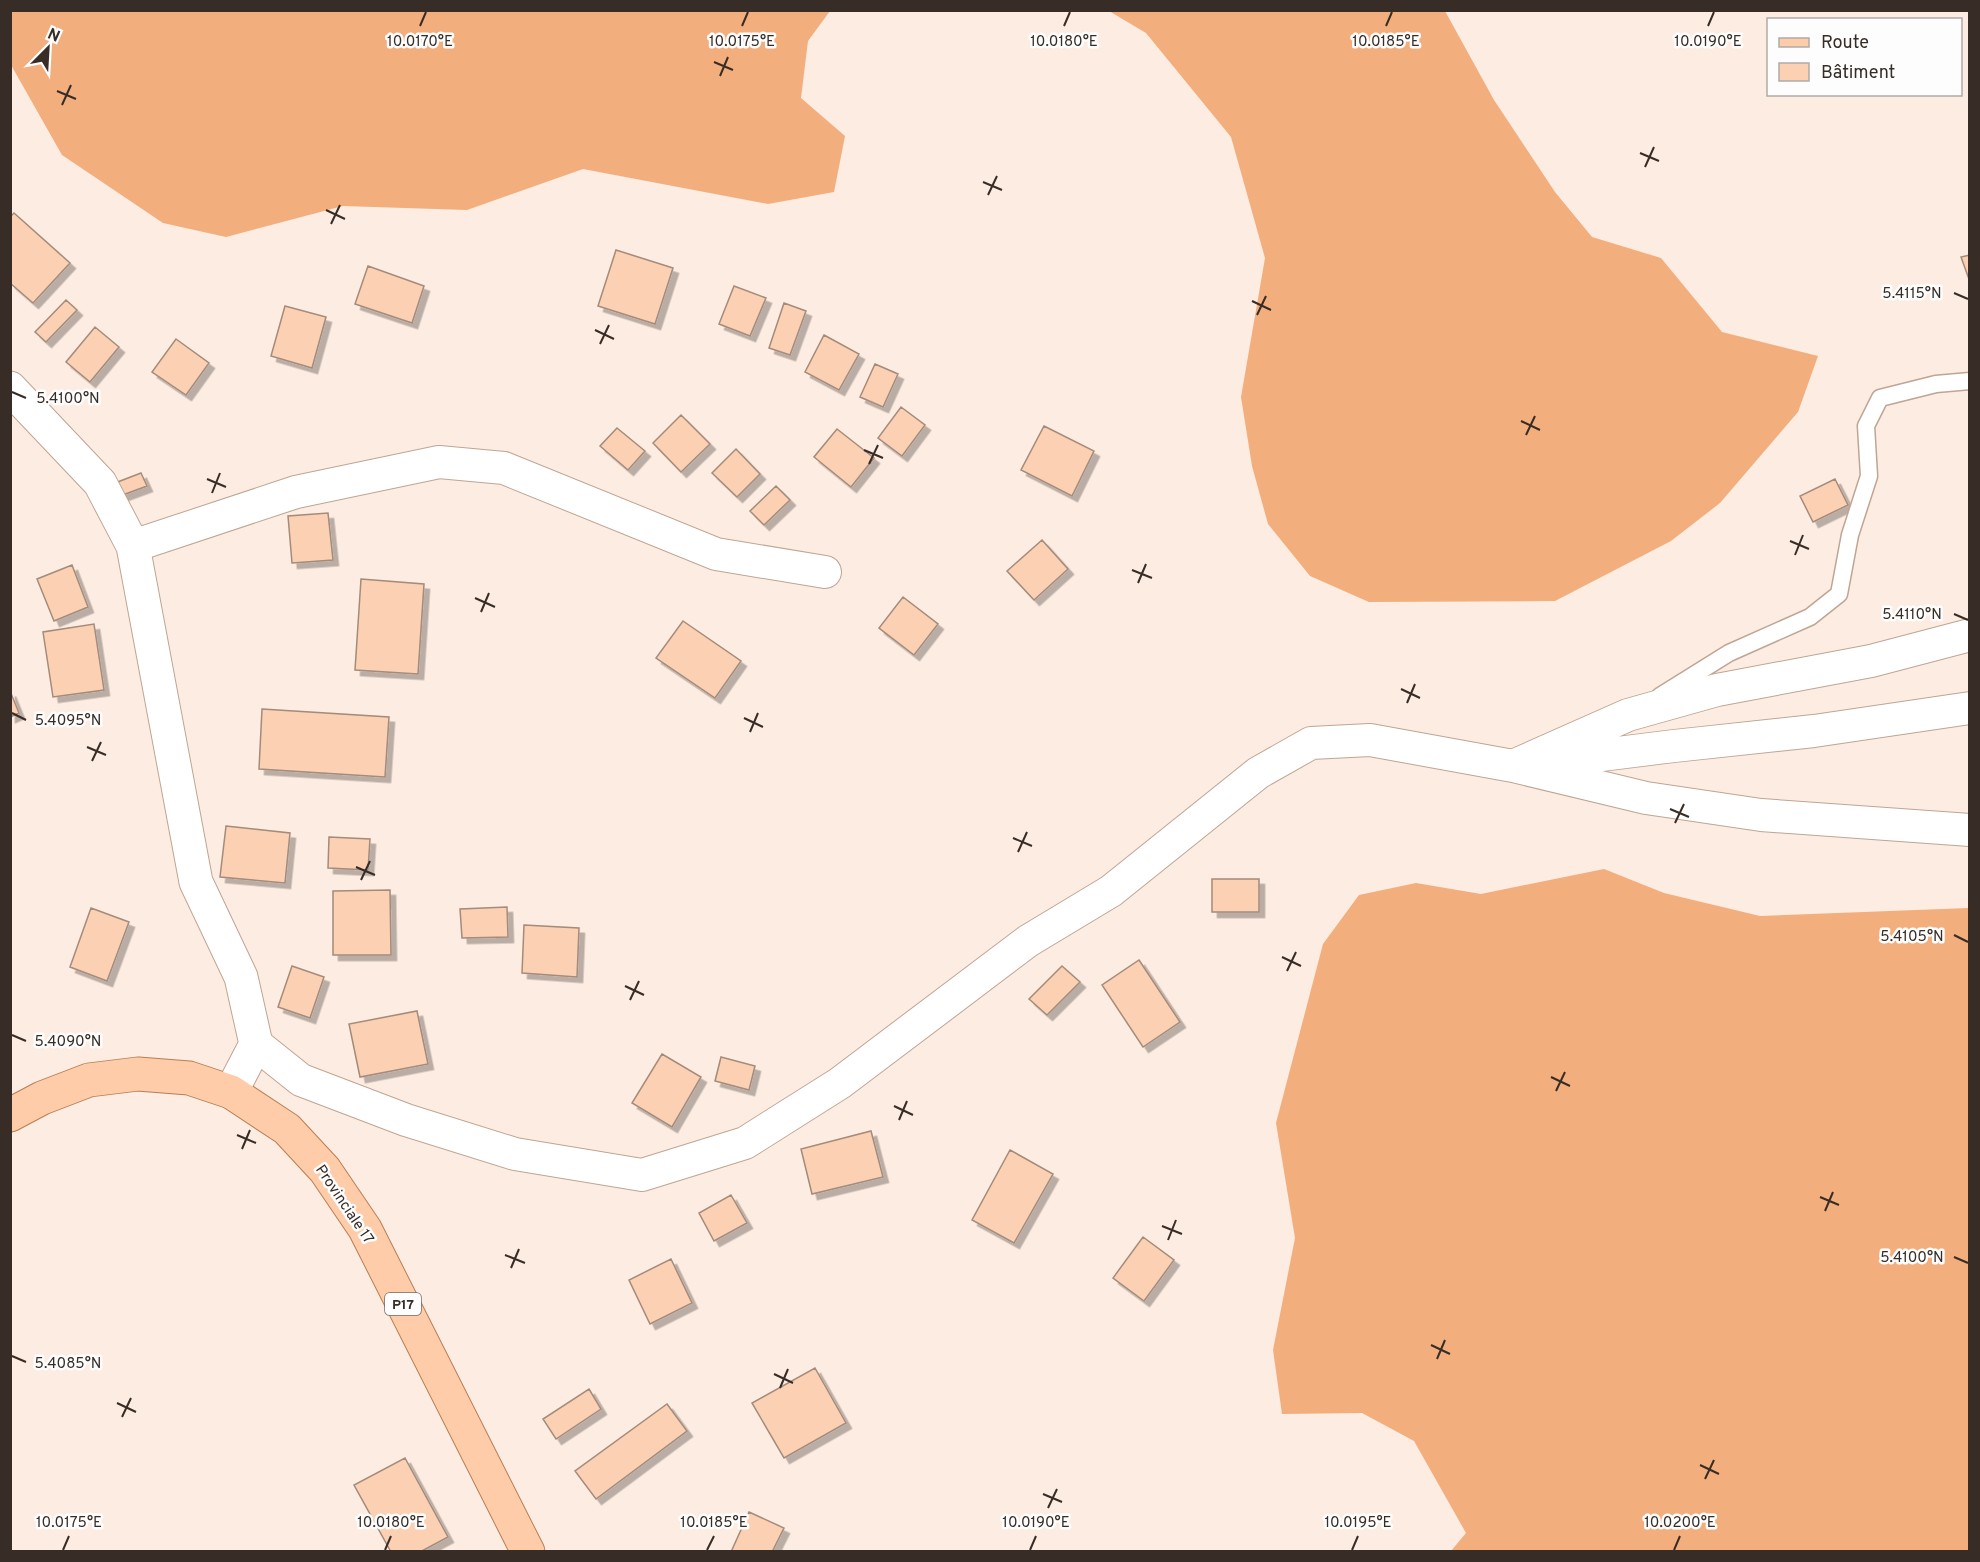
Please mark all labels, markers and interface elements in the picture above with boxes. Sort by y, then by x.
north arrow [18,18,78,78]
legend [1767,18,1962,96]
text: N [44,25,63,48]
text: Route [1821,32,1869,55]
text: 10.0170°E [387,33,453,52]
text: 10.0175°E [709,33,775,52]
text: 10.0180°E [1030,33,1098,52]
text: 10.0185°E [1352,33,1420,52]
text: 10.0190°E [1674,33,1742,52]
text: Bâtiment [1821,62,1895,85]
text: 5.4115°N [1882,285,1942,304]
text: 5.4100°N [36,390,100,409]
text: 5.4110°N [1882,606,1942,625]
text: 5.4095°N [35,712,101,731]
text: 5.4105°N [1880,928,1944,947]
text: 5.4090°N [35,1033,101,1052]
street label: Provinciale 17 [310,1162,377,1248]
text: 5.4100°N [1880,1249,1944,1268]
road number: P17 [385,1293,421,1315]
text: 5.4085°N [35,1355,101,1374]
text: 10.0175°E [36,1514,102,1533]
text: 10.0180°E [357,1514,425,1533]
text: 10.0185°E [680,1514,748,1533]
text: 10.0190°E [1002,1514,1070,1533]
text: 10.0195°E [1324,1514,1392,1533]
text: 10.0200°E [1644,1514,1716,1533]

